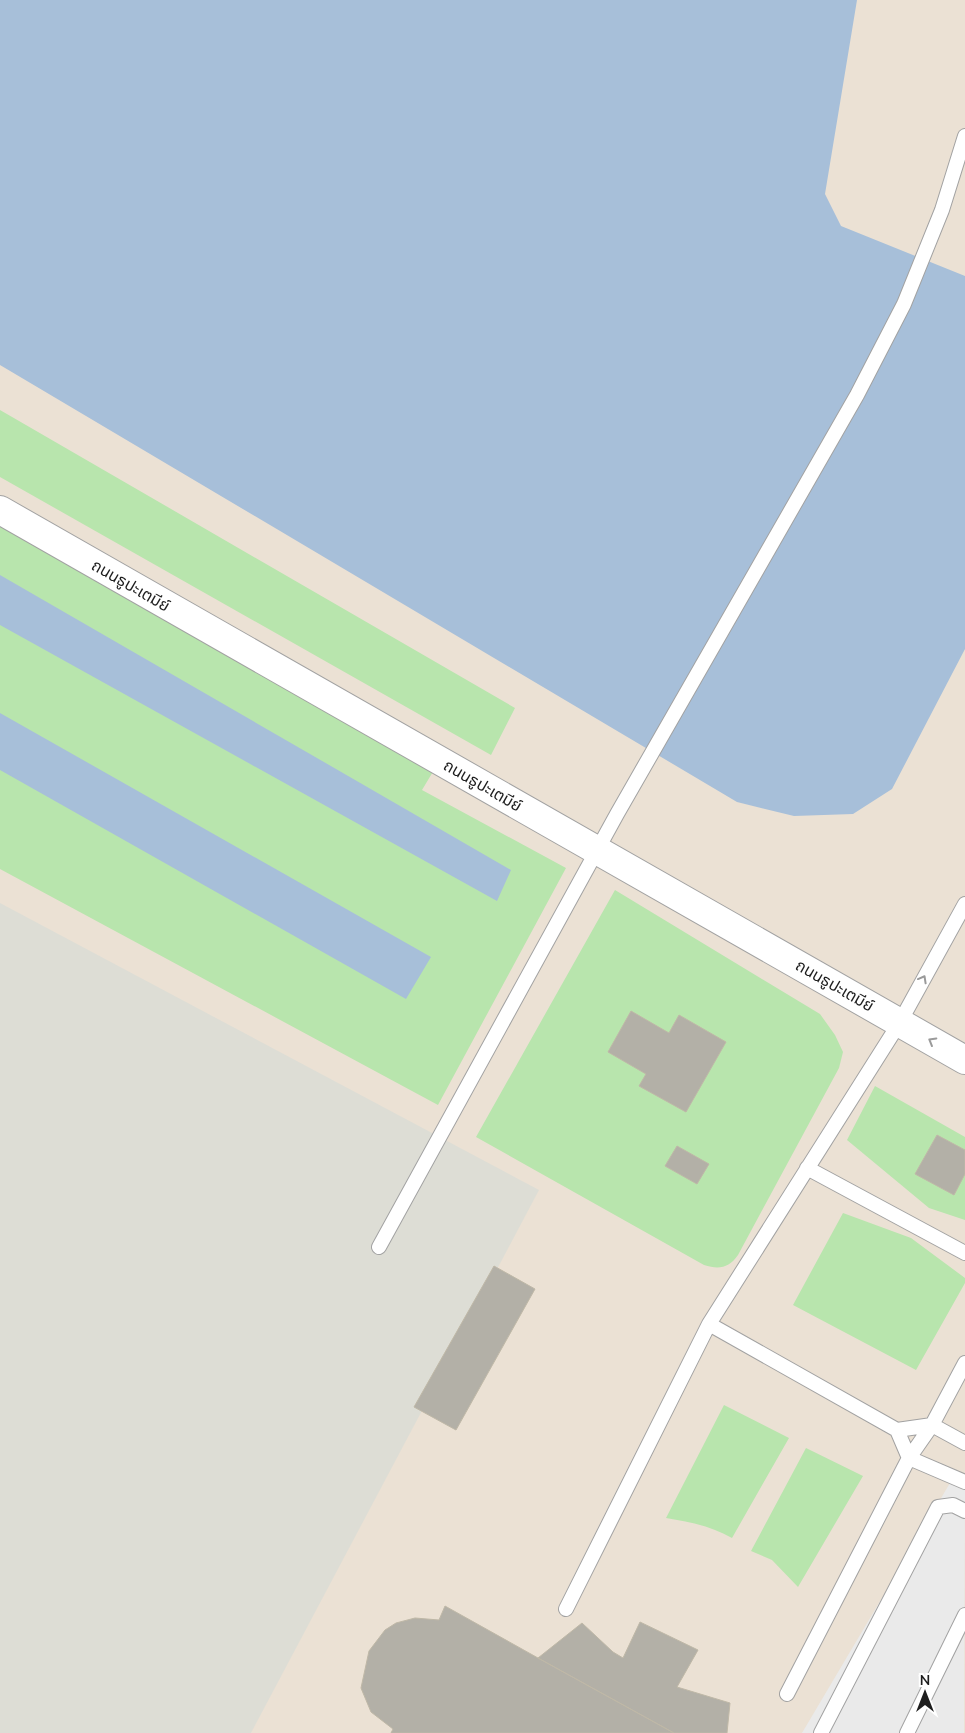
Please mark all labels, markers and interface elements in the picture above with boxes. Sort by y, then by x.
street label: ถนนธูปะเตมีย์ [87,555,174,617]
street label: ถนนธูปะเตมีย์ [439,755,526,817]
street label: ถนนธูปะเตมีย์ [791,955,878,1017]
one-way arrow [917,975,927,984]
one-way arrow [929,1037,938,1047]
north arrow [900,1668,950,1718]
text: N [920,1671,930,1690]

